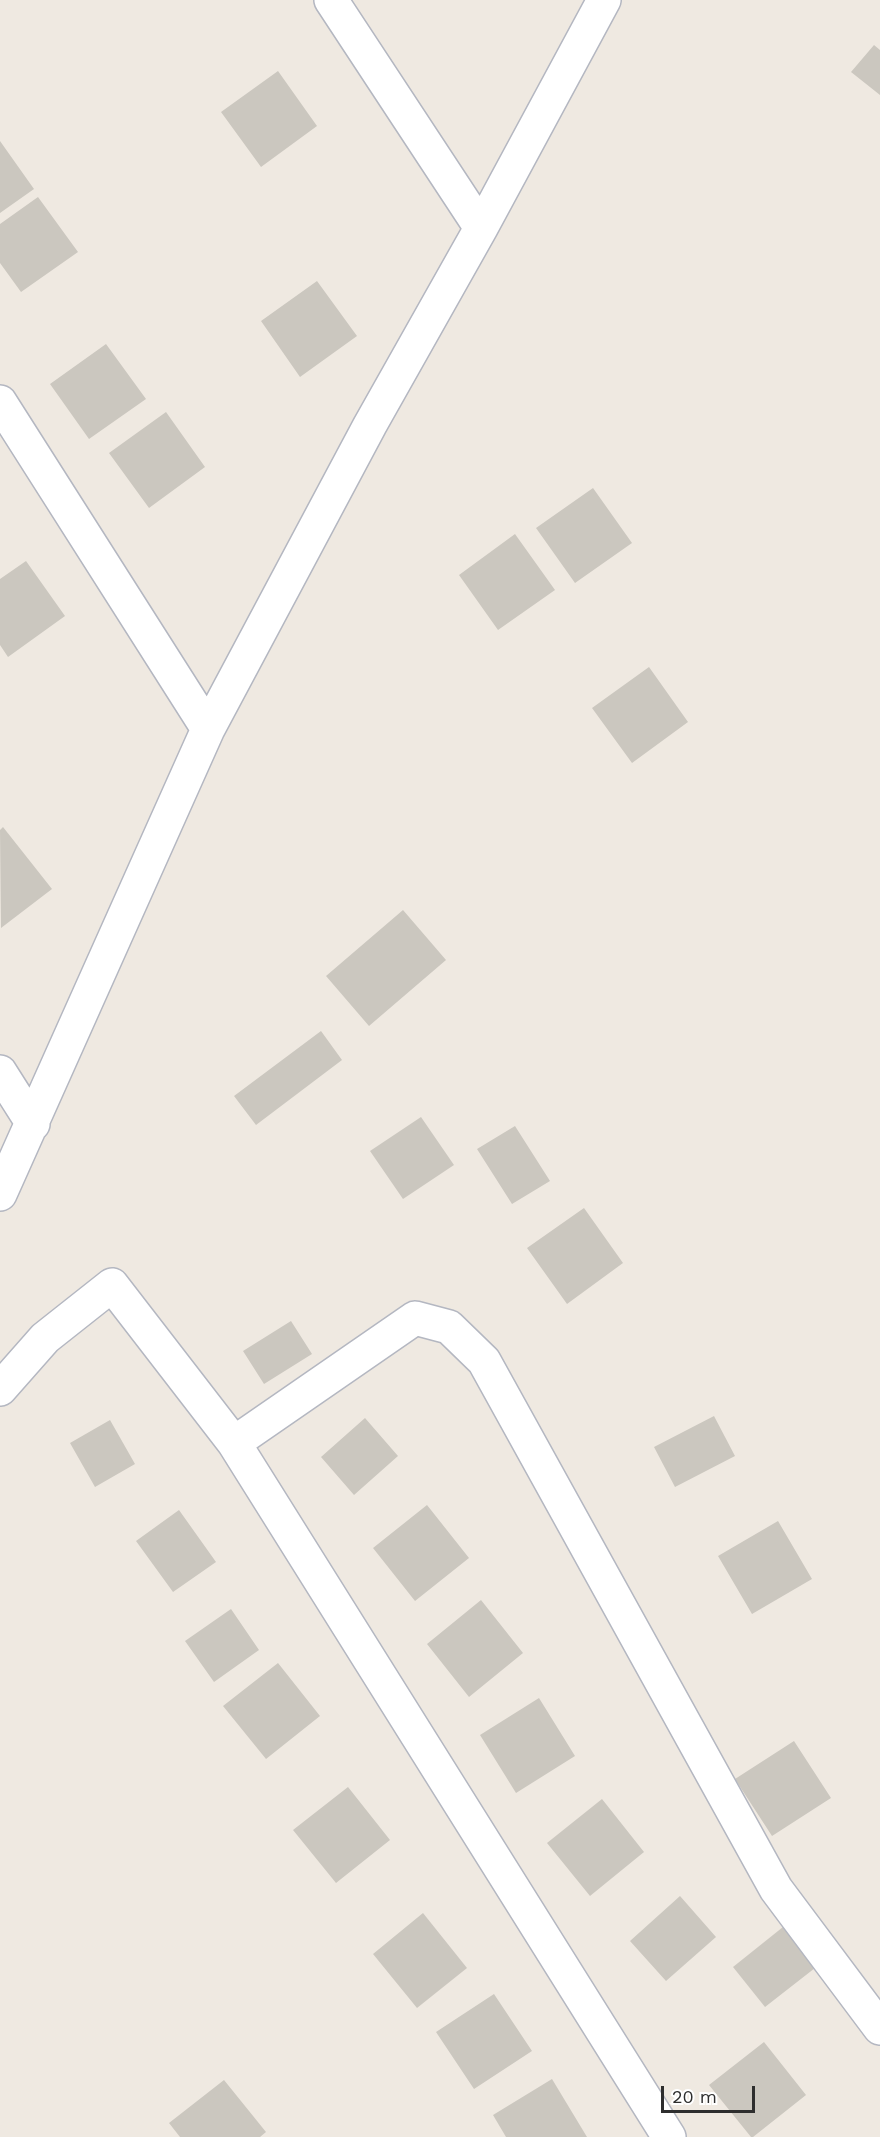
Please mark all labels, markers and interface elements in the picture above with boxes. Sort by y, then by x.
scale bar [664,2074,758,2112]
text: 20 m [672,2086,717,2107]

